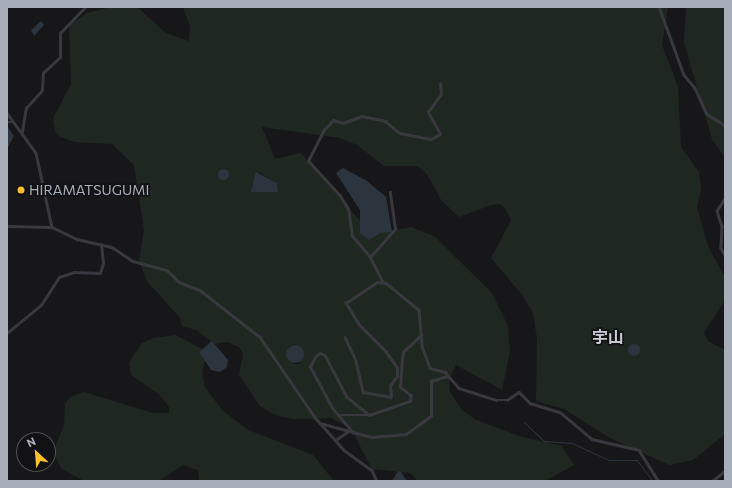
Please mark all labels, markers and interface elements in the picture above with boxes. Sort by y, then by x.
place label: HIRAMATSUGUMI [29,182,149,198]
marker: HIRAMATSUGUMI [16,185,26,195]
district label: 宇山 [592,327,624,347]
north arrow [16,432,56,472]
text: N [24,434,38,449]

